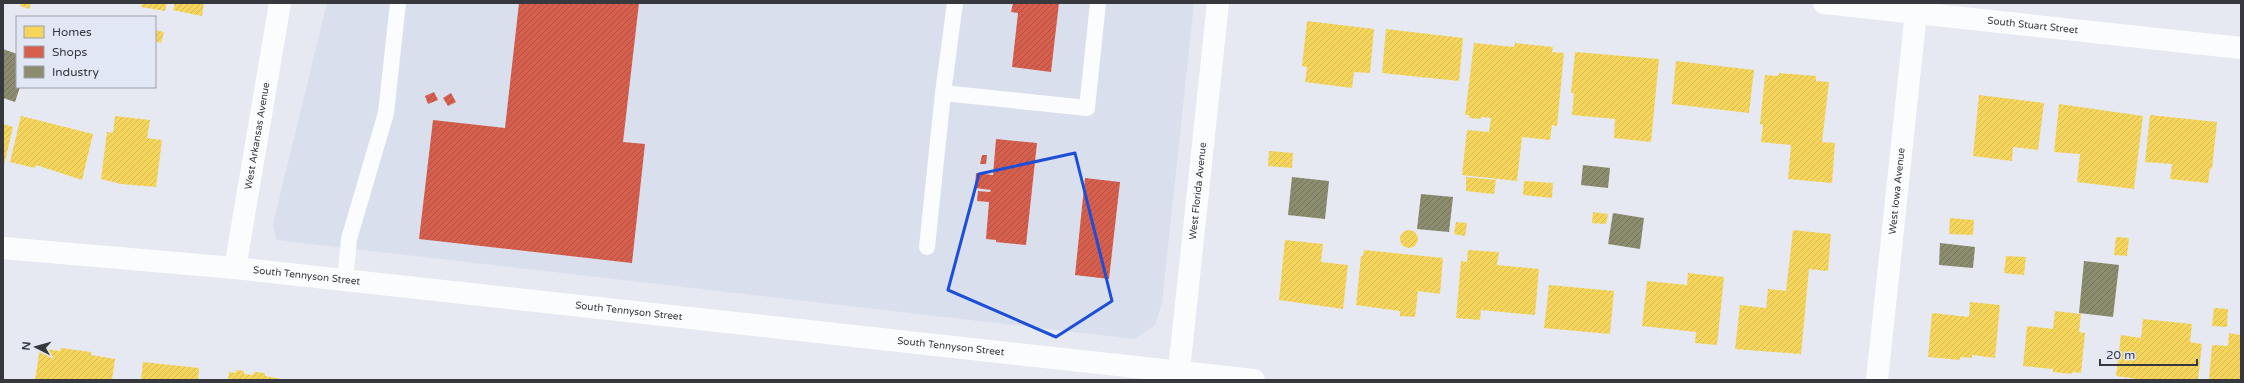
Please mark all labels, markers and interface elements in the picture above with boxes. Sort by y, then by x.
street label: South Stuart Street [1987,15,2079,36]
legend [16,16,156,88]
text: Homes [52,25,92,39]
text: Shops [52,45,87,59]
text: Industry [52,65,99,79]
street label: West Arkansas Avenue [242,81,272,190]
street label: West Florida Avenue [1187,141,1209,240]
street label: West Iowa Avenue [1886,147,1908,235]
street label: South Tennyson Street [253,264,361,288]
street label: South Tennyson Street [575,299,683,323]
north arrow [16,327,56,367]
street label: South Tennyson Street [897,335,1005,359]
text: N [20,341,33,351]
scale bar [2100,341,2197,367]
text: 20 m [2106,348,2135,362]

